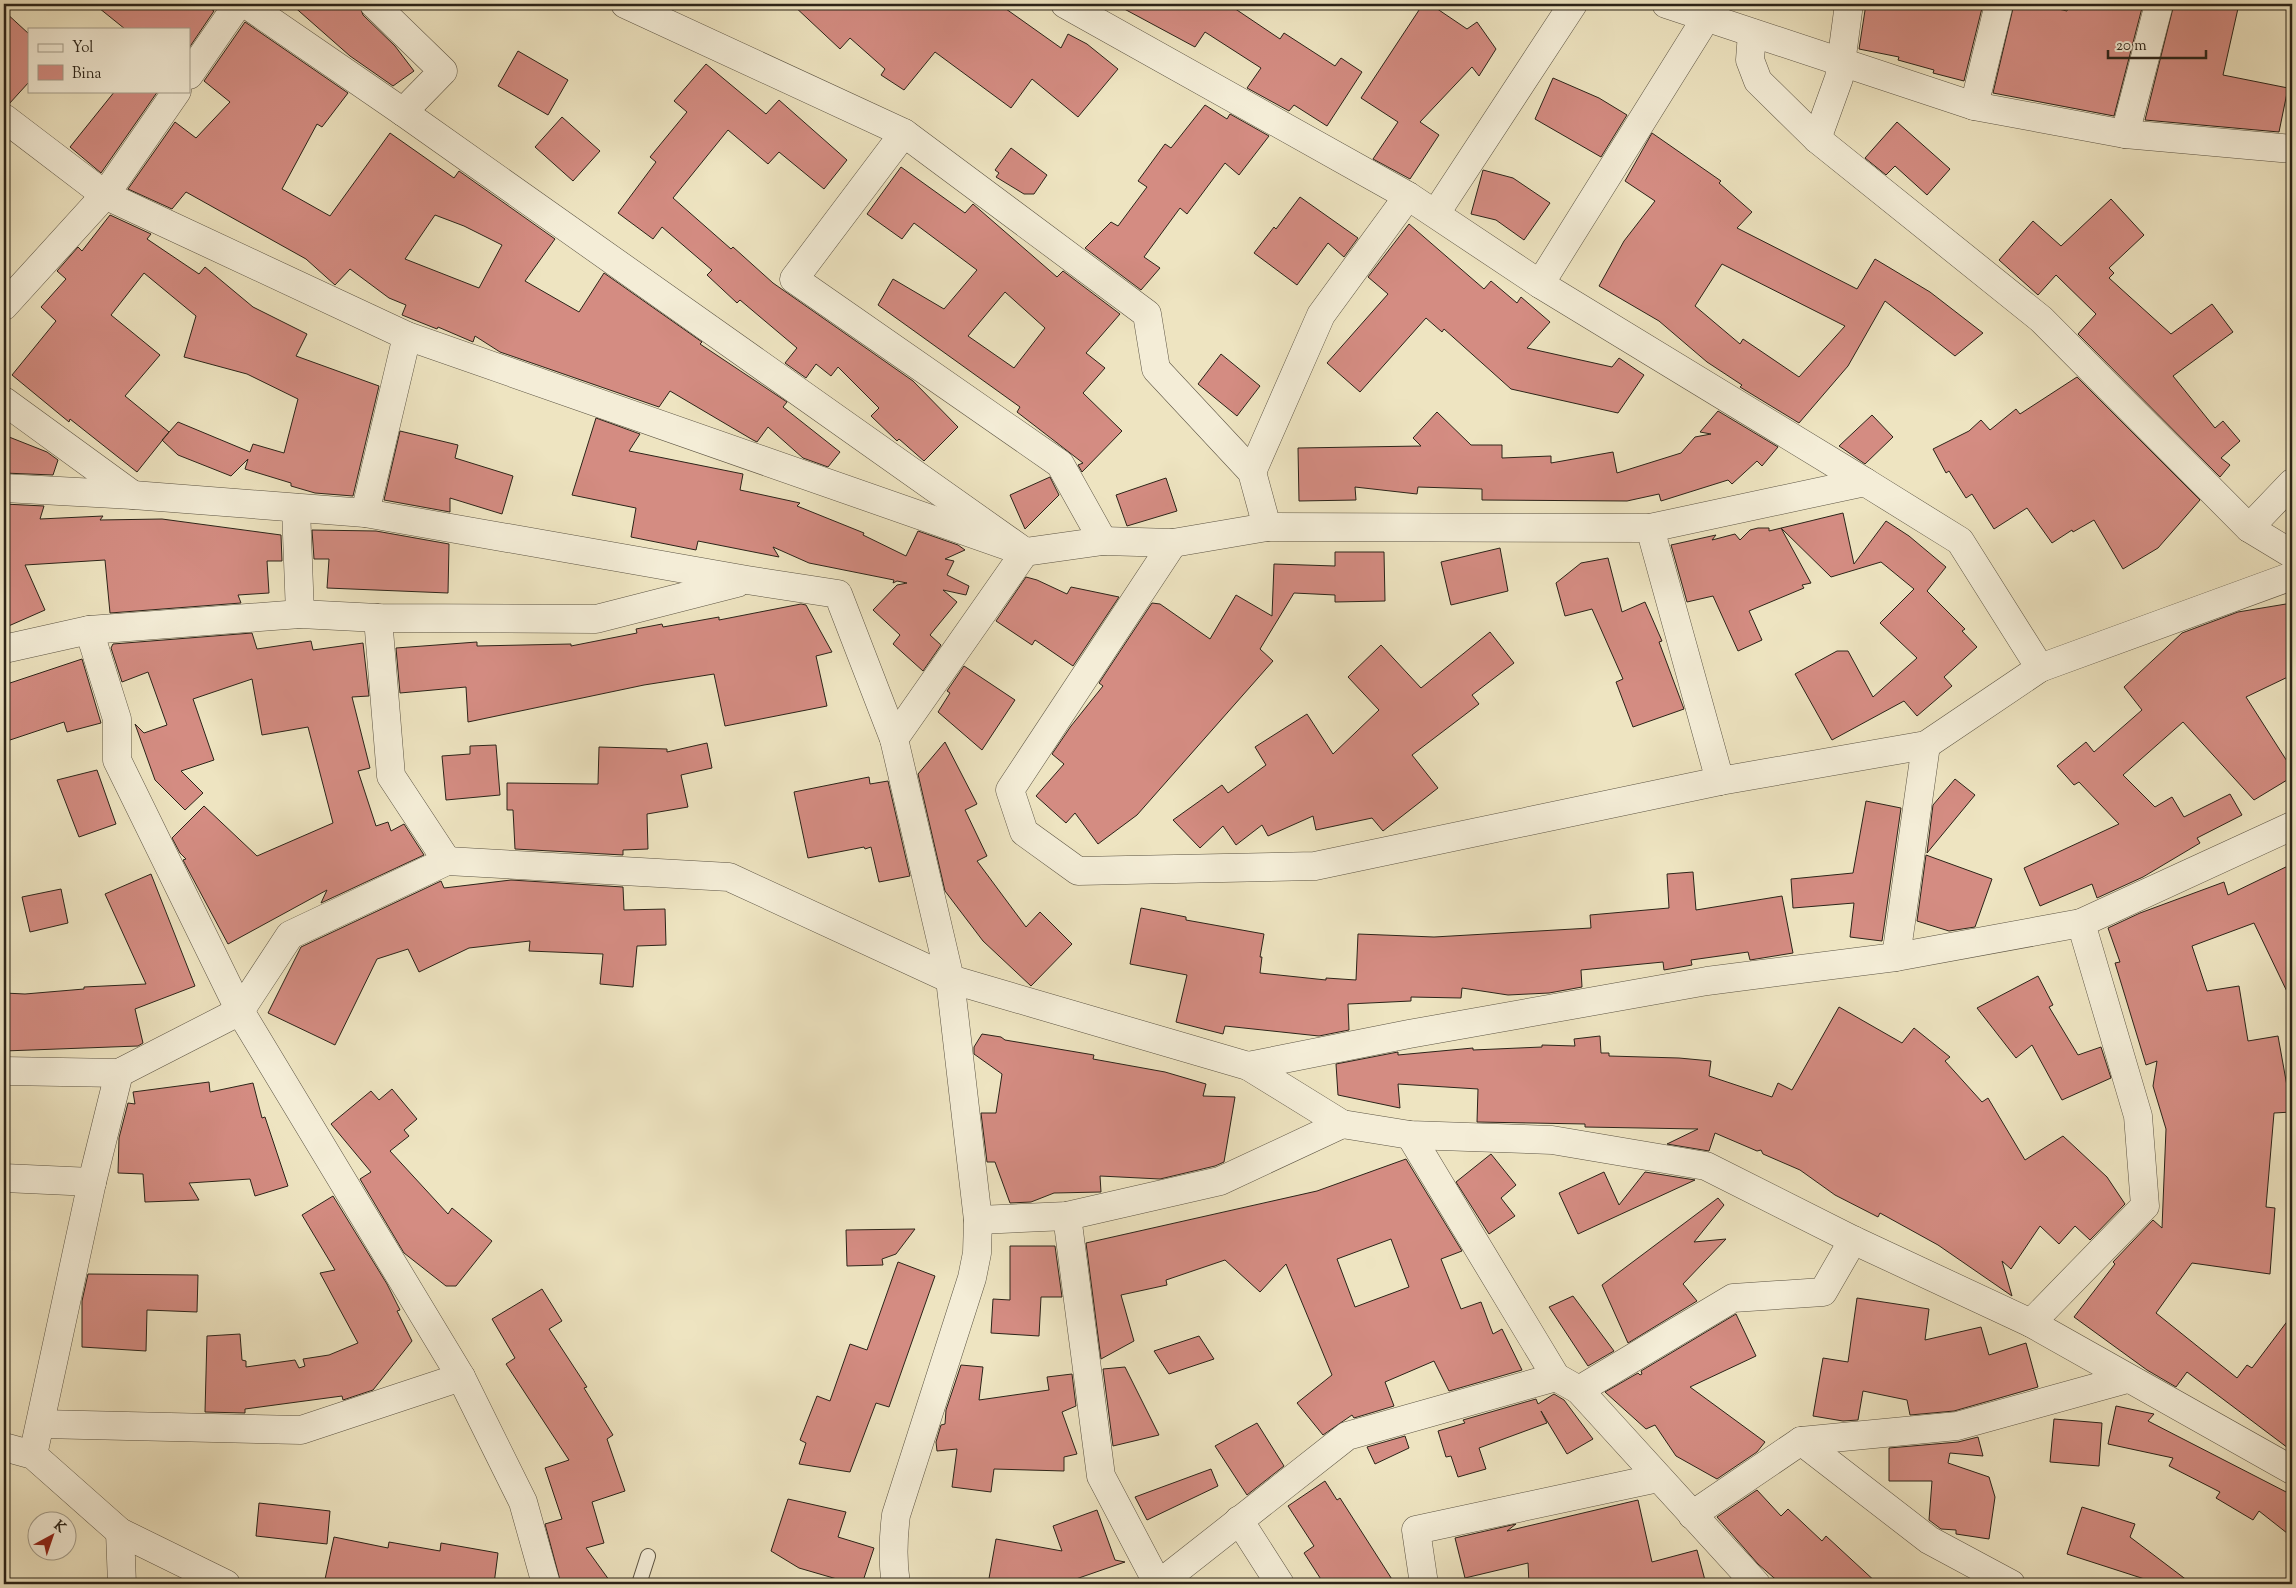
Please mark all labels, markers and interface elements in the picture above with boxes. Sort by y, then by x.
legend [28,28,190,92]
scale bar [2108,28,2206,60]
text: 20 m [2116,36,2147,57]
text: Yol [72,38,94,59]
text: Bina [72,64,102,85]
north arrow [28,1510,78,1560]
text: K [49,1517,70,1539]

